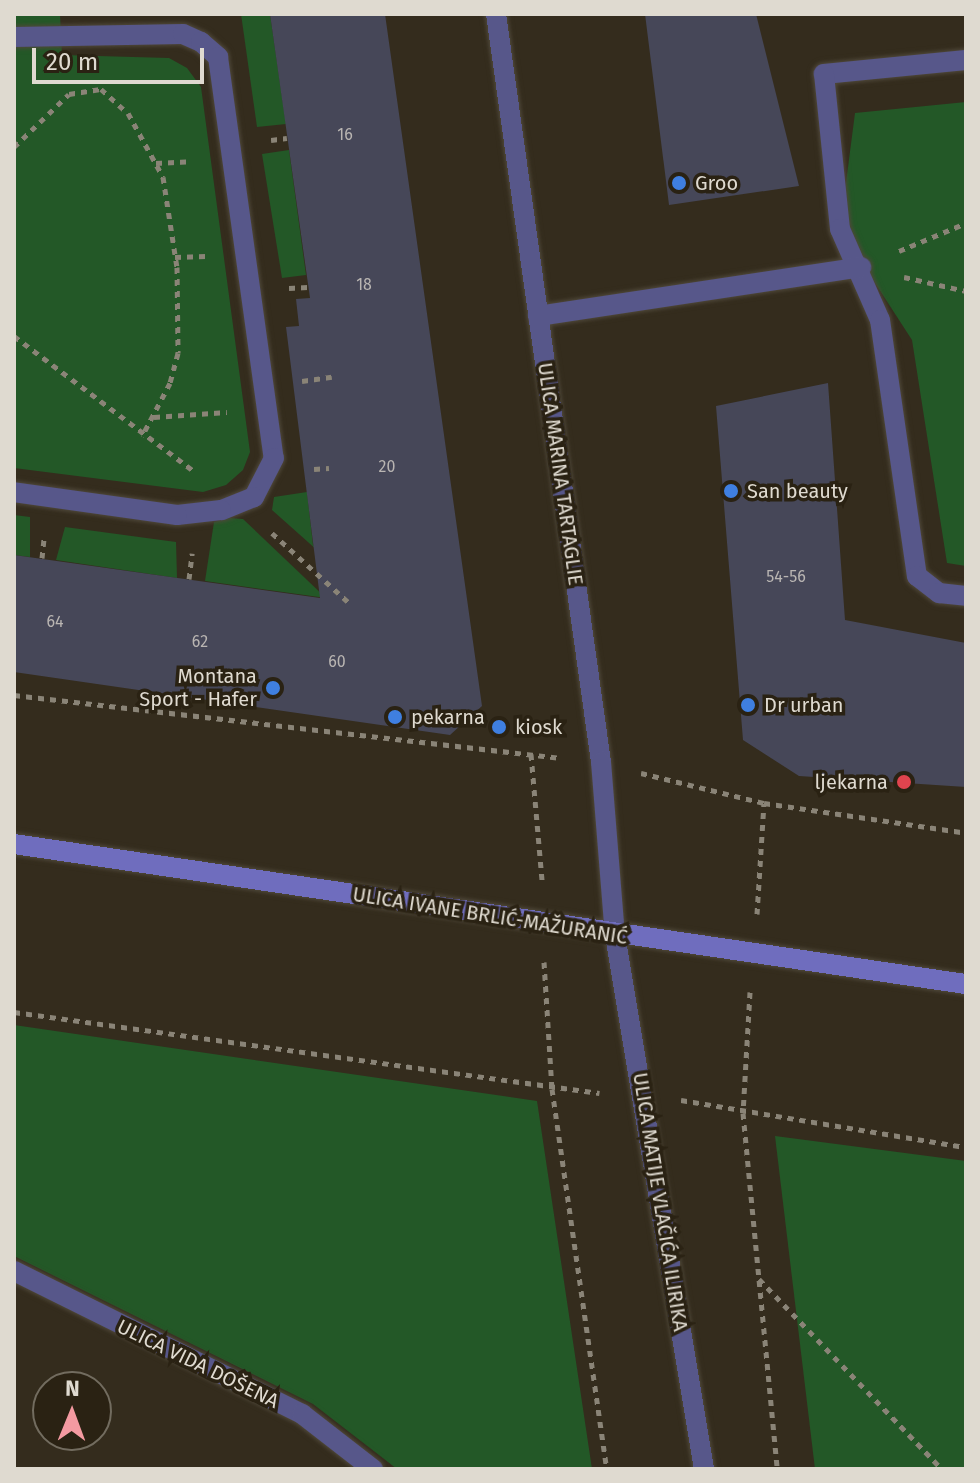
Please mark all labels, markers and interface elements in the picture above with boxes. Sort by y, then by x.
scale bar [36,32,208,82]
text: 20 m [46,48,98,76]
house number: 16 [337,125,353,145]
place label: Groo [695,171,738,195]
marker: Groo [670,174,688,192]
house number: 18 [356,275,372,295]
street label: ULICA MARINA TARTAGLIE [532,361,588,587]
house number: 20 [379,457,395,477]
place label: San beauty [747,479,848,503]
marker: San beauty [722,482,740,500]
house number: 54-56 [766,567,806,587]
house number: 64 [46,612,64,632]
house number: 62 [192,632,208,652]
house number: 60 [328,652,346,672]
place label: Montana Sport - Hafer [139,664,257,711]
marker: Montana Sport - Hafer [264,679,282,697]
place label: Dr urban [764,693,844,717]
marker: Dr urban [739,696,757,714]
place label: pekarna [411,705,485,729]
marker: pekarna [386,708,404,726]
place label: kiosk [515,715,562,739]
marker: kiosk [490,718,508,736]
place label: ljekarna [815,770,888,794]
marker: ljekarna [895,773,913,791]
street label: ULICA IVANE BRLIĆ-MAŽURANIĆ [351,882,629,950]
street label: ULICA MATIJE VLAČIĆA ILIRIKA [628,1071,692,1333]
street label: ULICA VIDA DOŠENA [113,1314,283,1414]
north arrow [32,1371,112,1451]
text: N [65,1375,80,1402]

